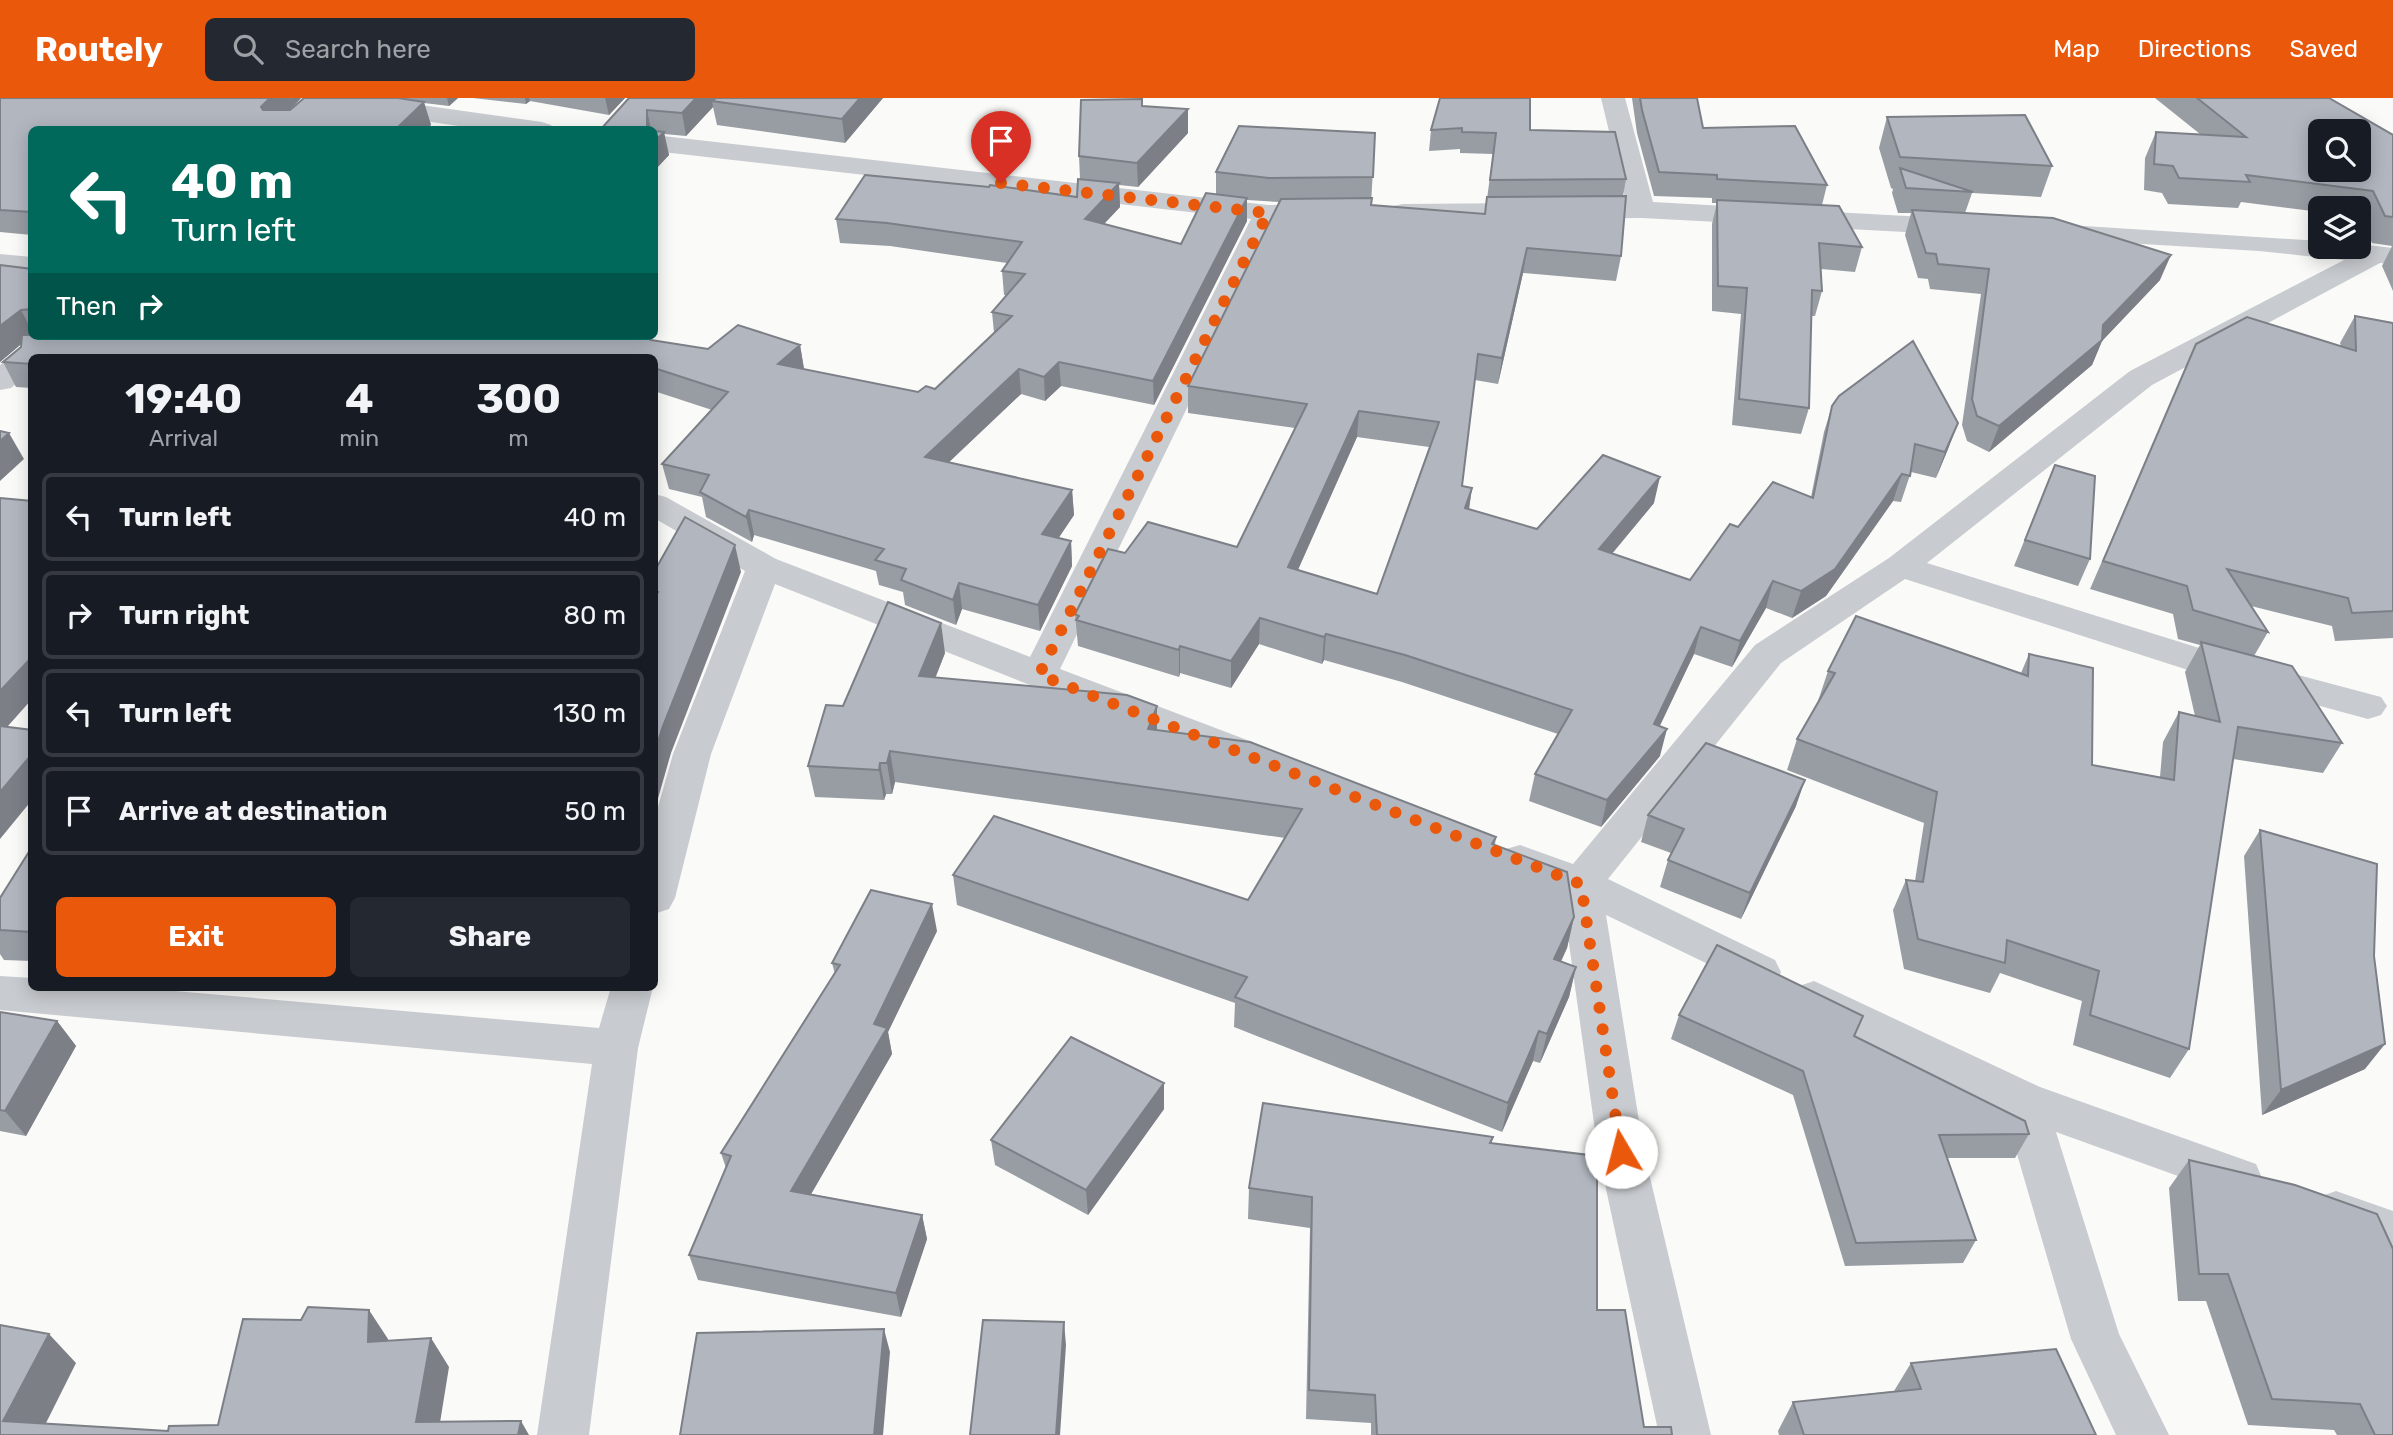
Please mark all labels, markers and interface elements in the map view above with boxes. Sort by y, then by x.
search box [205,18,695,81]
text: Routely [35,30,163,69]
icon: search [229,30,267,68]
text: Search here [285,34,431,65]
text: Map [2053,35,2100,63]
text: Directions [2138,35,2251,63]
text: Saved [2289,35,2358,63]
pin [971,111,1031,183]
map controls [2308,119,2371,259]
button: search [2308,119,2371,182]
icon: arrive [982,122,1020,160]
text: 40 m [171,152,293,210]
icon: left [56,154,147,245]
button: layers [2308,196,2371,259]
text: Turn left [171,211,296,249]
icon: right [131,287,169,325]
text: Then [56,291,117,322]
text: 19:40 [125,374,242,424]
text: 4 [345,374,374,424]
text: 300 [476,374,561,424]
text: Arrival [149,424,218,452]
text: min [339,424,379,452]
text: m [508,424,529,452]
icon: left [60,498,98,536]
text: Turn left [119,502,231,533]
text: 40 m [564,502,626,533]
icon: right [60,596,98,634]
text: Turn right [119,600,249,631]
text: 80 m [563,600,626,631]
icon: left [60,694,98,732]
text: Turn left [119,698,231,729]
text: 130 m [553,698,626,729]
icon: arrive [60,792,98,830]
text: Arrive at destination [119,796,387,827]
text: 50 m [565,796,626,827]
button: Exit [56,897,336,977]
button: Share [350,897,630,977]
position arrow [1584,1115,1658,1189]

